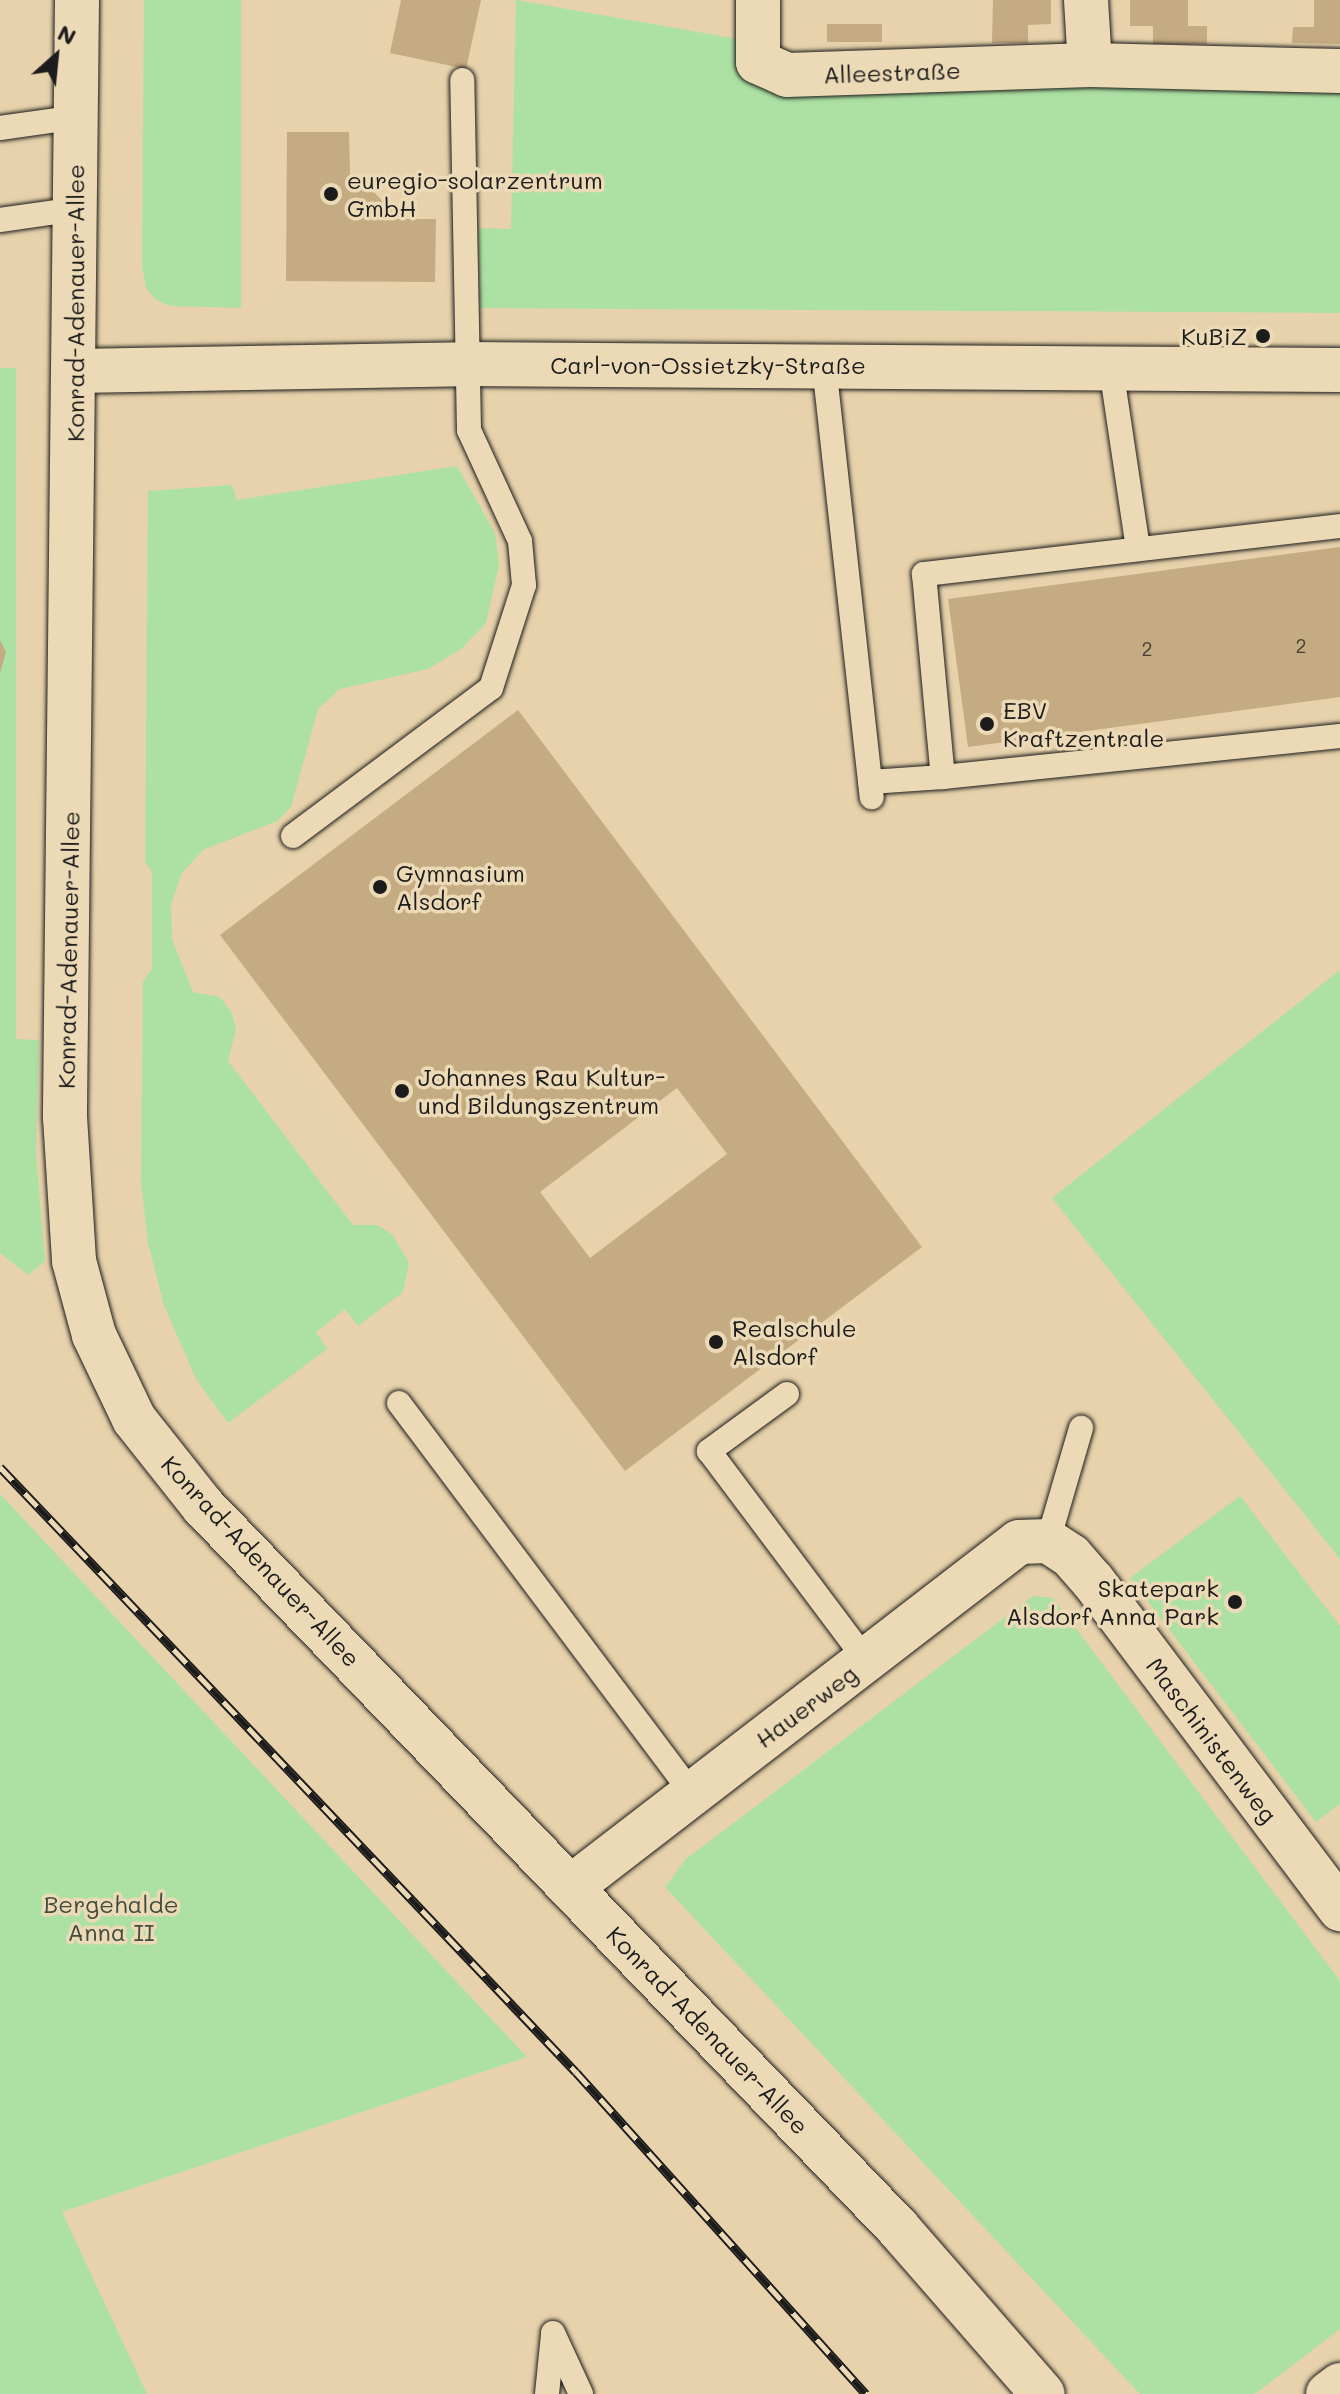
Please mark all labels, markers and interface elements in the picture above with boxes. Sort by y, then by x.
north arrow [16,16,96,96]
text: N [53,17,81,51]
street label: Alleestraße [823,55,961,89]
street label: Konrad-Adenauer-Allee [61,164,89,442]
place label: euregio-solarzentrum GmbH [347,166,603,222]
marker: euregio-solarzentrum GmbH [322,185,340,203]
place label: KuBiZ [1181,322,1247,350]
marker: KuBiZ [1254,327,1272,345]
street label: Carl-von-Ossietzky-Straße [550,351,866,379]
house number: 2 [1295,633,1307,657]
house number: 2 [1141,636,1153,660]
place label: EBV Kraftzentrale [1003,696,1164,752]
marker: EBV Kraftzentrale [978,715,996,733]
street label: Konrad-Adenauer-Allee [51,811,85,1089]
place label: Gymnasium Alsdorf [396,859,525,915]
marker: Gymnasium Alsdorf [371,878,389,896]
place label: Johannes Rau Kultur- und Bildungszentrum [418,1063,665,1119]
marker: Johannes Rau Kultur- und Bildungszentrum [393,1082,411,1100]
place label: Realschule Alsdorf [732,1314,857,1370]
marker: Realschule Alsdorf [707,1333,725,1351]
street label: Konrad-Adenauer-Allee [156,1450,366,1672]
place label: Skatepark Alsdorf Anna Park [1006,1574,1219,1630]
marker: Skatepark Alsdorf Anna Park [1226,1593,1244,1611]
street label: Maschinistenweg [1141,1652,1283,1828]
street label: Hauerweg [750,1659,862,1753]
park label: Bergehalde Anna II [43,1890,179,1946]
street label: Konrad-Adenauer-Allee [601,1920,815,2140]

